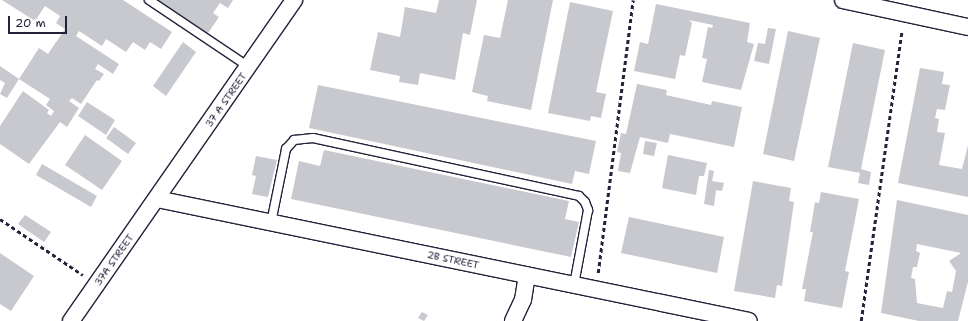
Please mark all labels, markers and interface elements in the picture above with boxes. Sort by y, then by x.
scale bar [10,8,69,34]
text: 20 m [15,15,46,31]
street label: 37 A STREET [203,70,249,130]
street label: 37A STREET [92,232,136,288]
street label: 2B STREET [426,249,480,271]

